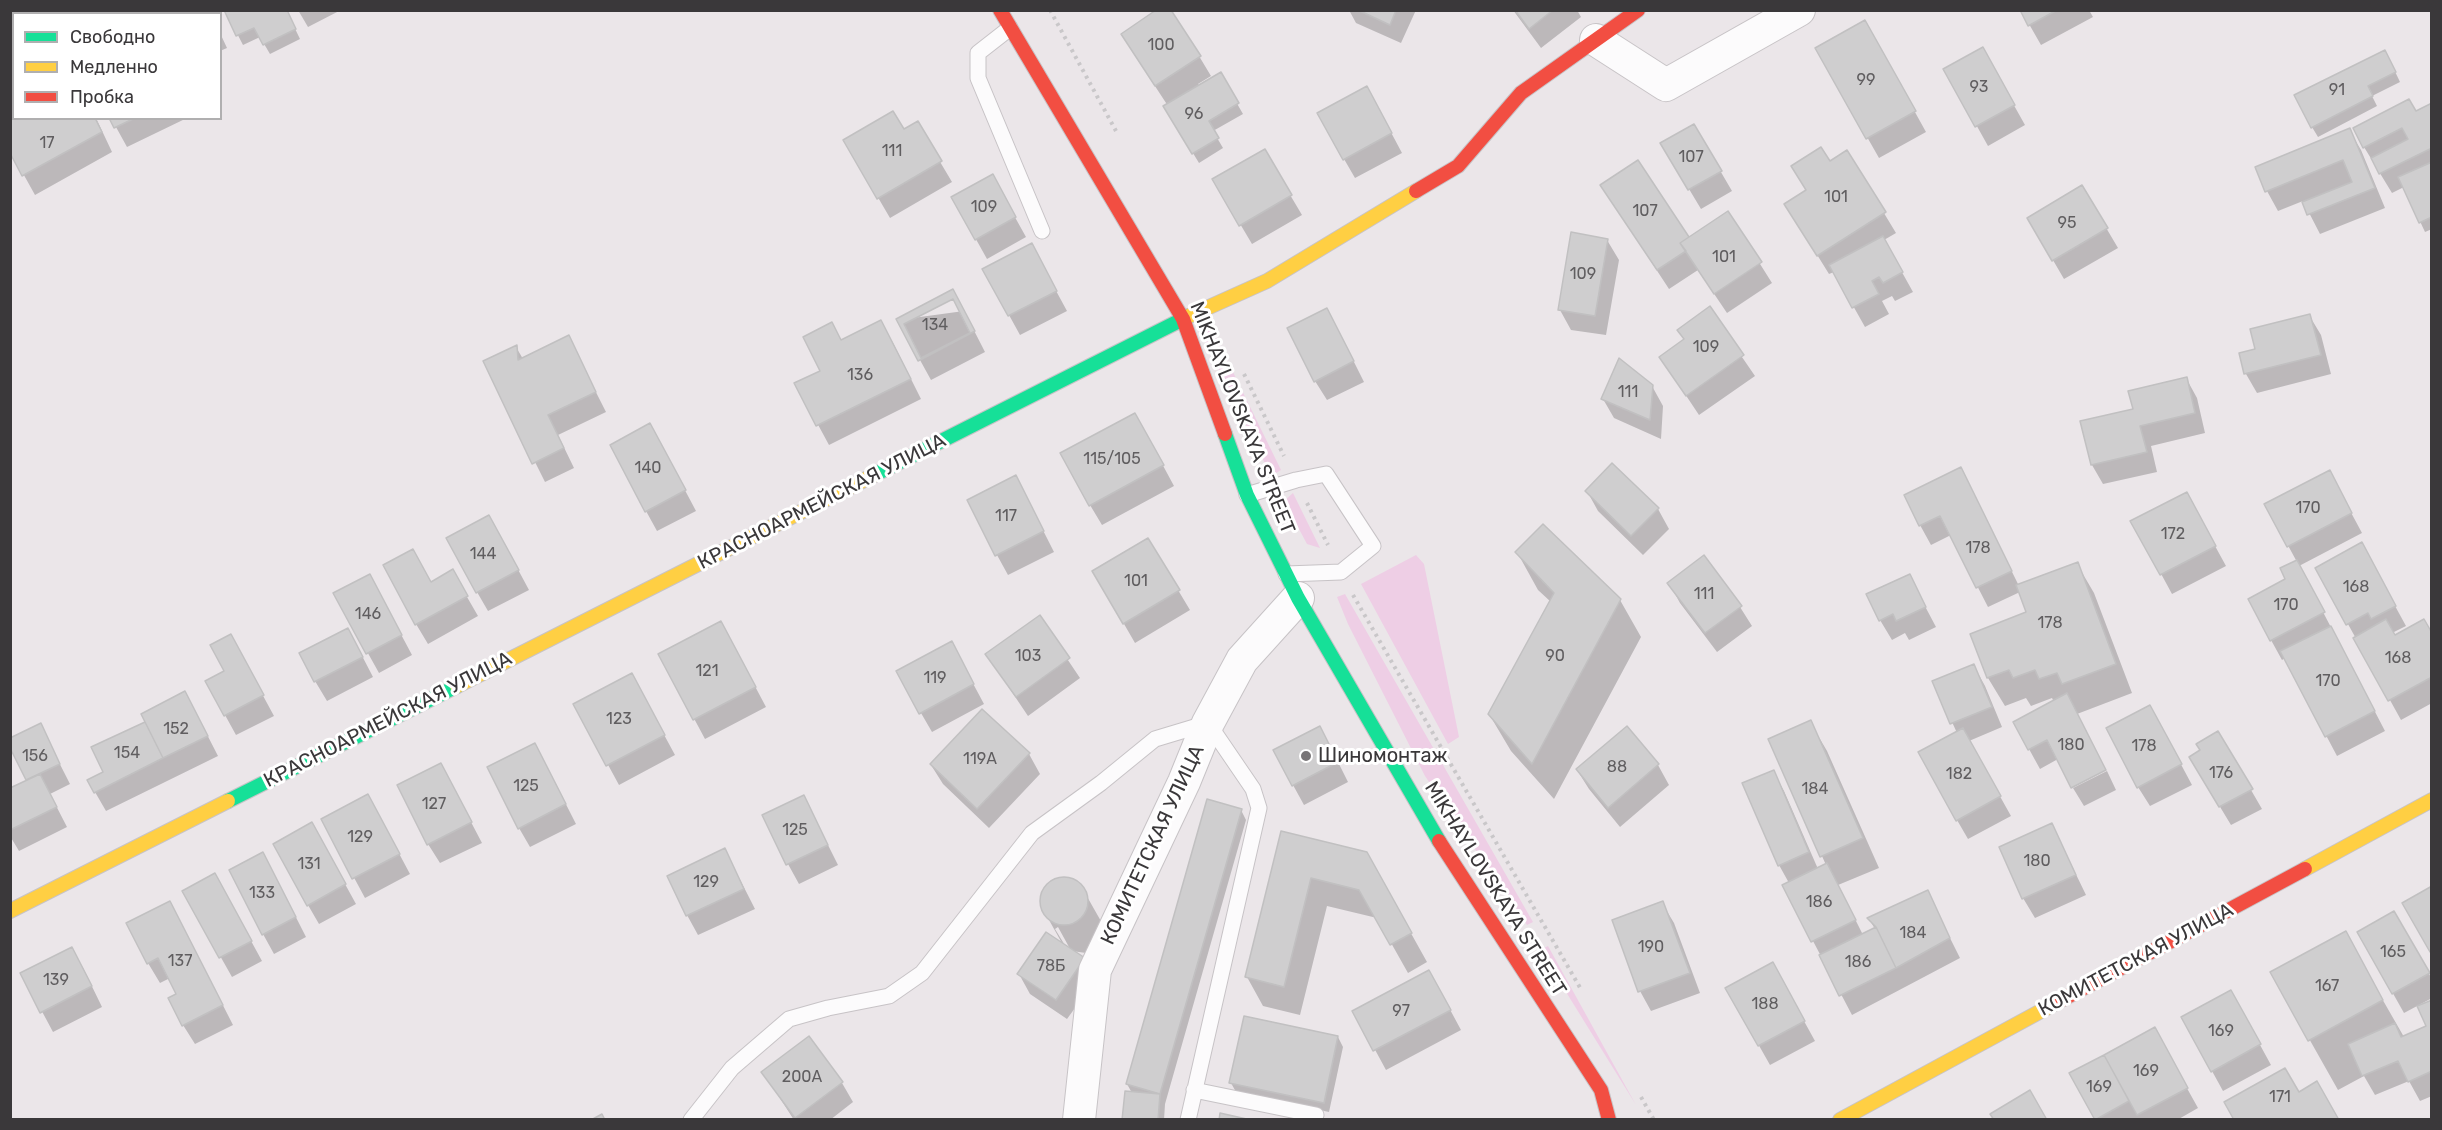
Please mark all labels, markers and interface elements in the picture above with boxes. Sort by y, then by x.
legend [12,12,222,120]
text: Свободно [70,26,155,48]
house number: 100 [1147,35,1175,55]
text: Медленно [70,56,158,78]
house number: 99 [1857,70,1875,90]
house number: 93 [1970,77,1988,97]
house number: 91 [2329,80,2345,100]
text: Пробка [70,86,134,108]
house number: 96 [1185,104,1203,124]
house number: 17 [39,133,55,153]
house number: 111 [882,141,902,161]
house number: 107 [1678,147,1704,167]
house number: 101 [1824,187,1848,207]
house number: 109 [971,197,997,217]
house number: 107 [1632,201,1658,221]
house number: 95 [2058,213,2076,233]
house number: 101 [1712,247,1736,267]
house number: 109 [1570,264,1596,284]
street label: MIKHAYLOVSKAYA STREET [1184,298,1300,538]
house number: 134 [922,315,948,335]
house number: 109 [1693,337,1719,357]
house number: 136 [847,365,873,385]
house number: 111 [1618,382,1638,402]
street label: КРАСНОАРМЕЙСКАЯ УЛИЦА [694,429,950,575]
house number: 115/105 [1083,449,1141,469]
house number: 140 [635,458,661,478]
house number: 170 [2295,498,2321,518]
house number: 117 [995,506,1017,526]
house number: 172 [2161,524,2185,544]
house number: 178 [1965,538,1991,558]
house number: 144 [470,544,496,564]
house number: 101 [1124,571,1148,591]
house number: 168 [2343,577,2369,597]
house number: 111 [1694,584,1714,604]
house number: 170 [2273,595,2299,615]
house number: 146 [355,604,381,624]
house number: 178 [2037,613,2063,633]
house number: 103 [1015,646,1041,666]
house number: 90 [1545,646,1565,666]
street label: КРАСНОАРМЕЙСКАЯ УЛИЦА [260,647,516,793]
house number: 168 [2385,648,2411,668]
house number: 121 [695,661,719,681]
house number: 119 [923,668,947,688]
house number: 170 [2315,671,2341,691]
house number: 123 [606,709,632,729]
house number: 152 [163,719,189,739]
house number: 180 [2057,735,2085,755]
house number: 178 [2131,736,2157,756]
street label: КОМИТЕТСКАЯ УЛИЦА [1096,741,1210,949]
house number: 154 [114,743,140,763]
place label: Шиномонтаж [1318,744,1448,768]
house number: 156 [22,746,48,766]
house number: 119А [963,749,997,769]
marker: Шиномонтаж [1299,749,1313,763]
house number: 88 [1607,757,1627,777]
house number: 176 [2209,763,2233,783]
house number: 182 [1946,764,1972,784]
house number: 125 [513,776,539,796]
street label: MIKHAYLOVSKAYA STREET [1419,777,1571,1001]
house number: 184 [1802,779,1828,799]
house number: 127 [422,794,446,814]
house number: 125 [782,820,808,840]
house number: 129 [347,827,373,847]
house number: 180 [2023,851,2051,871]
house number: 131 [297,854,321,874]
house number: 129 [693,872,719,892]
house number: 133 [249,883,275,903]
house number: 186 [1806,892,1832,912]
street label: КОМИТЕТСКАЯ УЛИЦА [2034,898,2238,1022]
house number: 184 [1900,923,1926,943]
house number: 190 [1638,937,1664,957]
house number: 165 [2380,942,2406,962]
house number: 137 [168,951,192,971]
house number: 186 [1845,952,1871,972]
house number: 78Б [1037,956,1065,976]
house number: 139 [43,970,69,990]
house number: 167 [2315,976,2339,996]
house number: 188 [1751,994,1779,1014]
house number: 97 [1392,1001,1410,1021]
house number: 169 [2208,1021,2234,1041]
house number: 169 [2133,1061,2159,1081]
house number: 200А [782,1067,822,1087]
house number: 169 [2086,1077,2112,1097]
house number: 171 [2269,1087,2291,1107]

